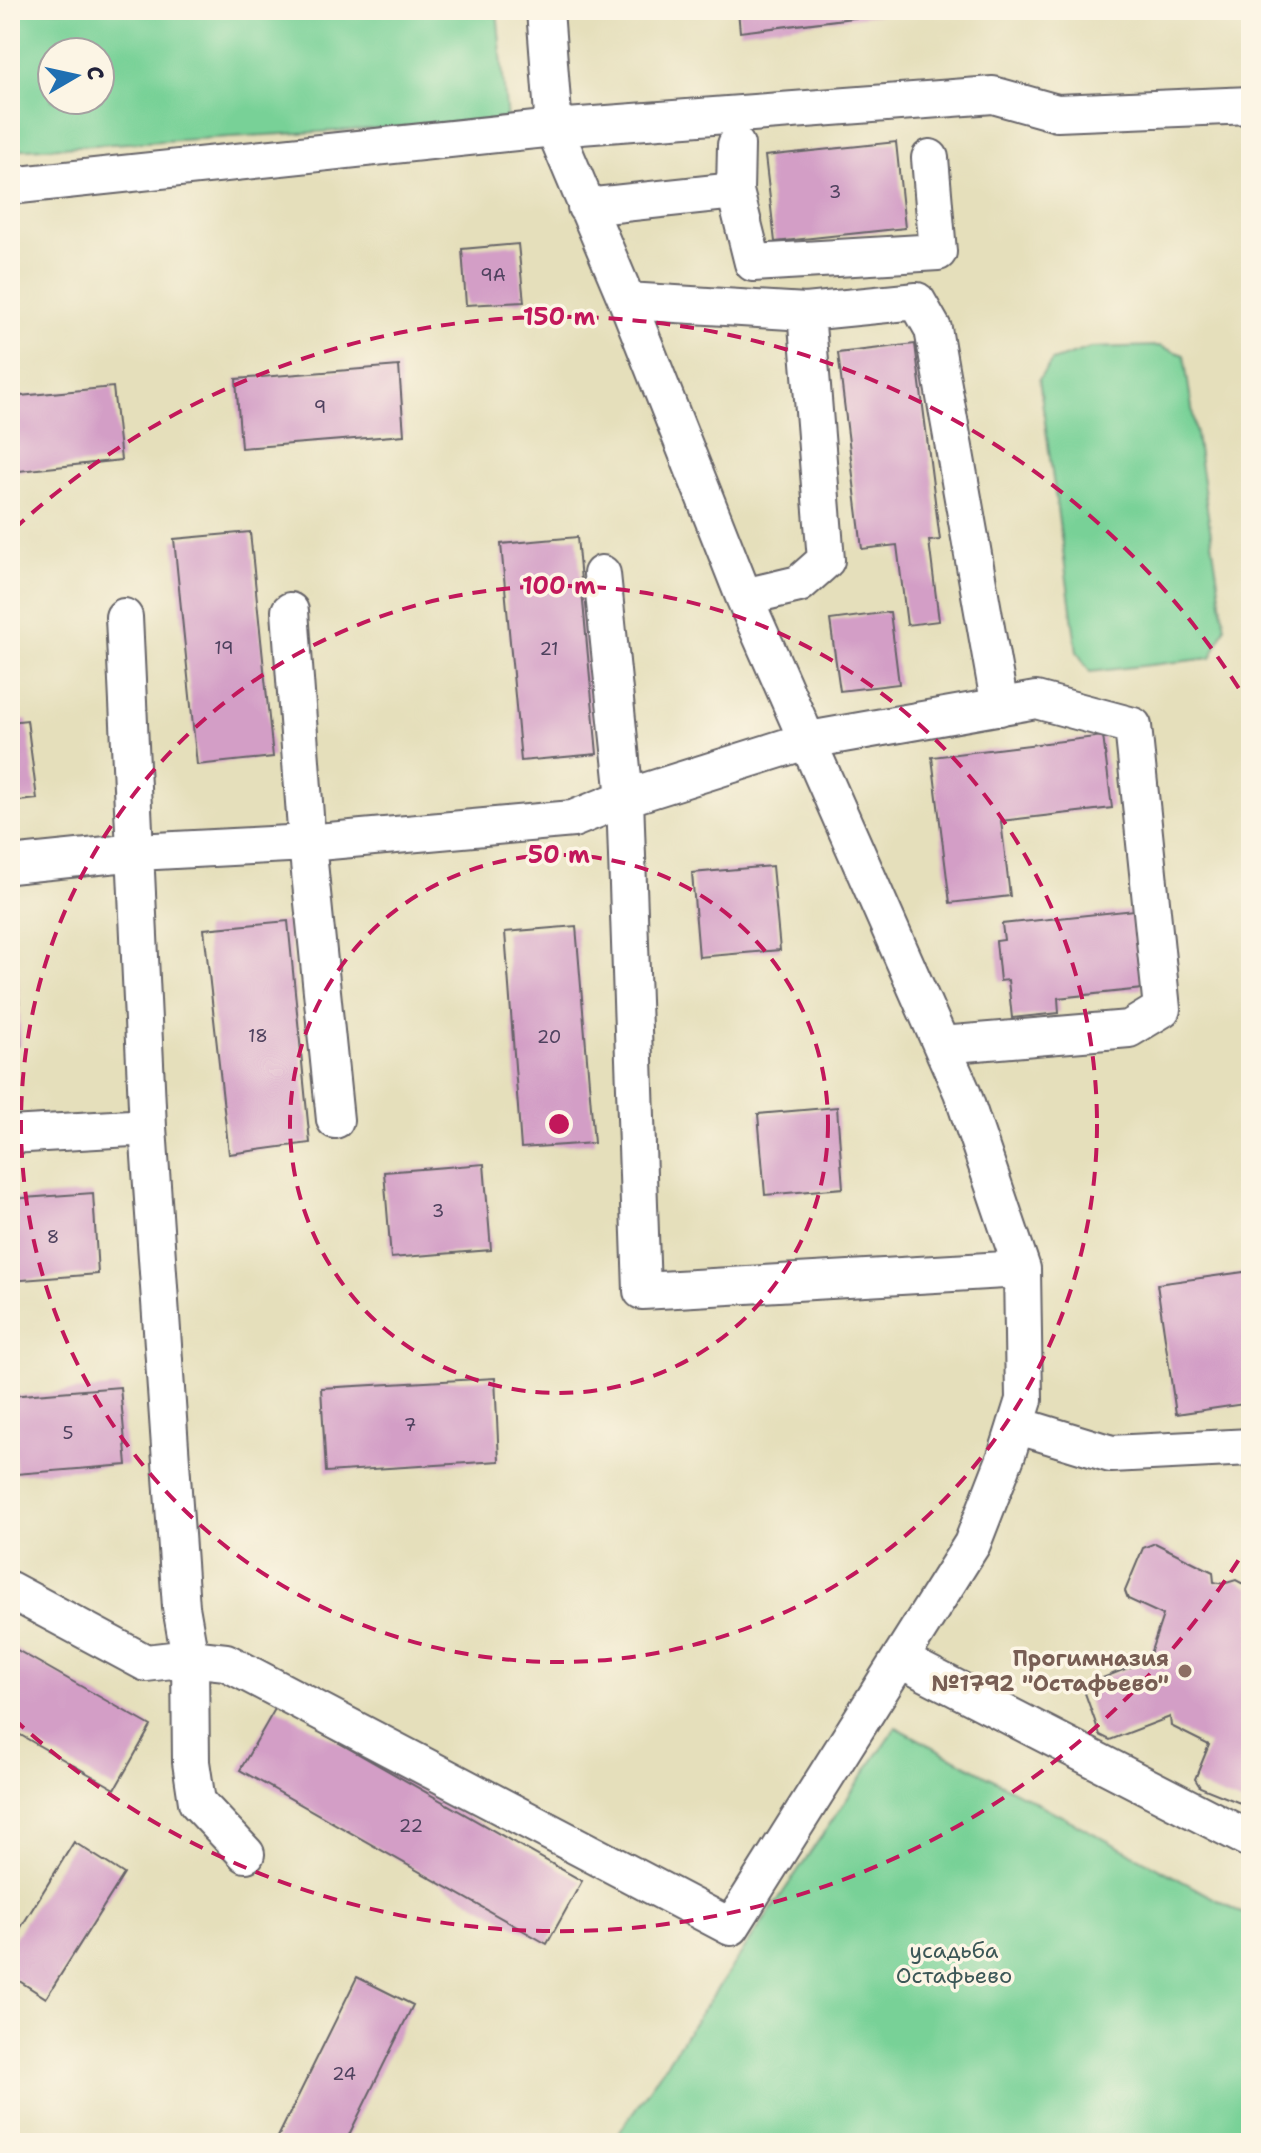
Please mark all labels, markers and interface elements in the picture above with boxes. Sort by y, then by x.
north arrow [36,36,116,116]
text: С [80,64,111,82]
house number: 3 [829,180,841,204]
house number: 9А [480,263,506,287]
text: 150 m [523,301,595,333]
house number: 9 [314,395,326,419]
text: 100 m [522,570,596,602]
house number: 19 [214,636,234,660]
house number: 21 [539,637,559,661]
text: 50 m [528,839,590,871]
house number: 18 [248,1024,268,1048]
house number: 20 [537,1025,561,1049]
centre of rings [545,1110,573,1138]
house number: 3 [432,1199,444,1223]
house number: 8 [47,1225,59,1249]
house number: 7 [404,1413,416,1437]
house number: 5 [62,1421,74,1445]
place label: Прогимназия №1792 "Остафьево" [931,1644,1169,1698]
marker: Прогимназия №1792 "Остафьево" [1176,1662,1194,1680]
house number: 22 [399,1814,423,1838]
park label: усадьба Остафьево [896,1936,1012,1990]
house number: 24 [332,2062,356,2086]

